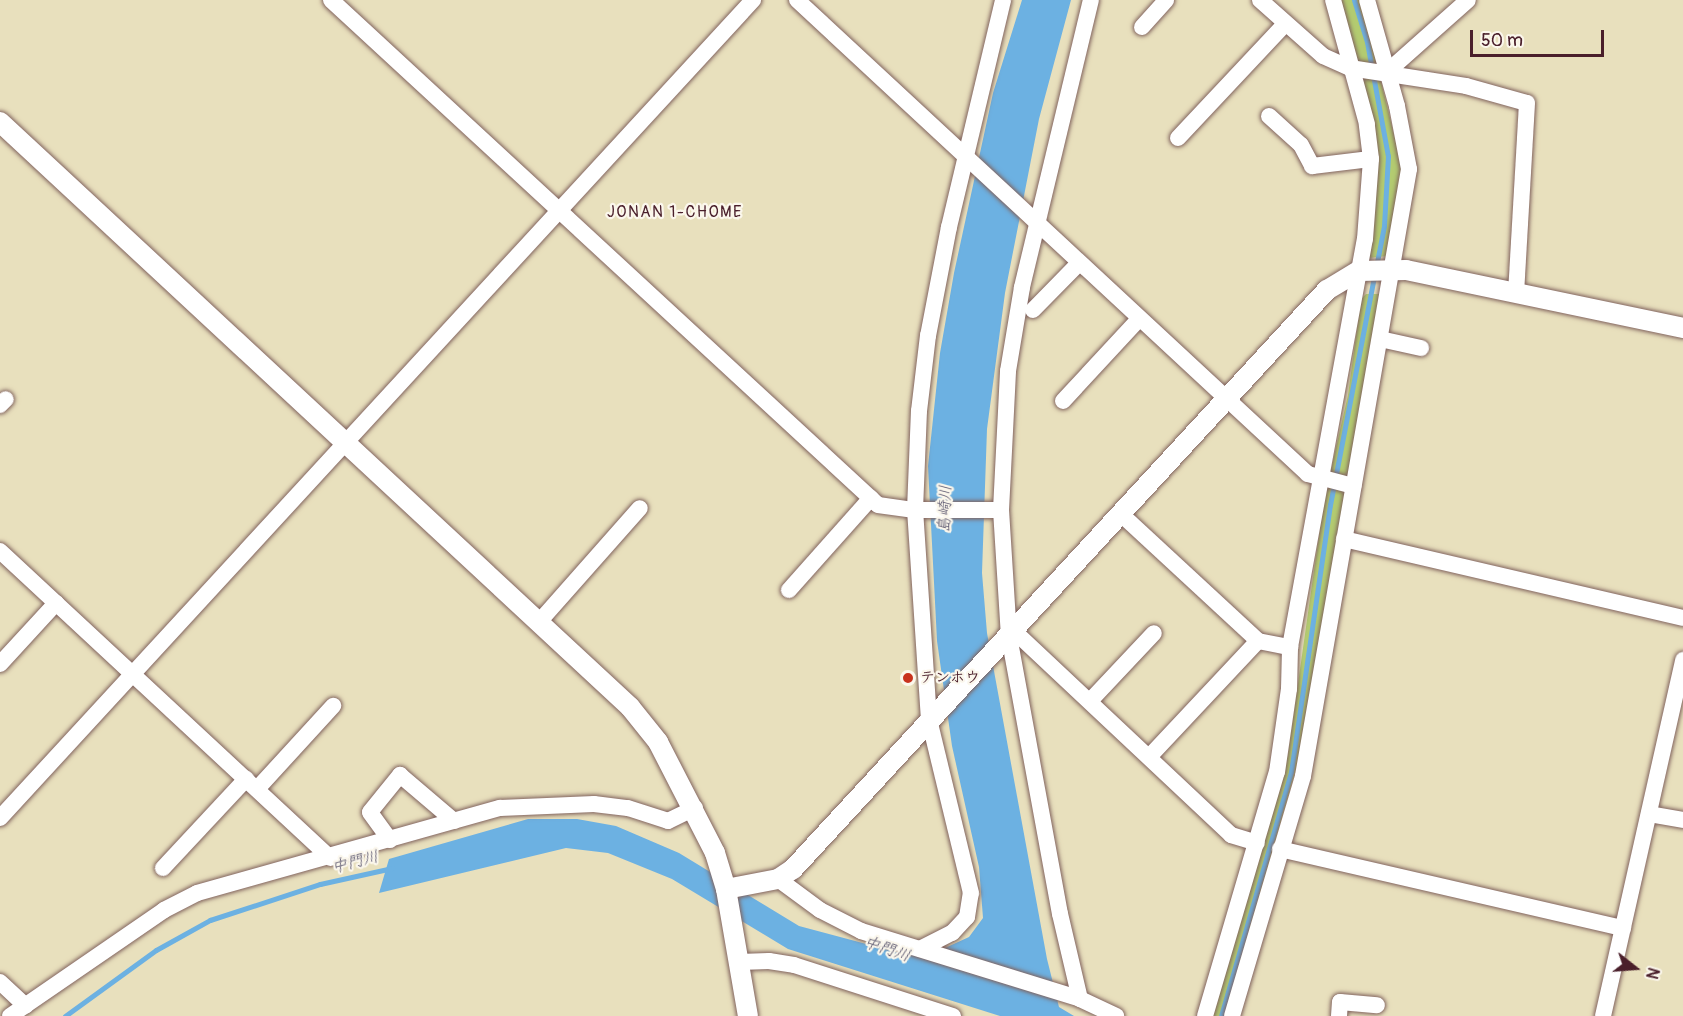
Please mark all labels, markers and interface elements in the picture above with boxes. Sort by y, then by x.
scale bar [1473,18,1606,56]
text: 50 m [1481,29,1523,52]
district label: JONAN 1-CHOME [607,202,743,222]
water label: 島崎川 [935,485,955,533]
place label: テンホウ [920,669,980,687]
marker: テンホウ [901,671,915,685]
water label: 中門川 [329,847,381,877]
water label: 中門川 [861,932,913,966]
north arrow [1605,938,1665,998]
text: N [1641,965,1663,981]

